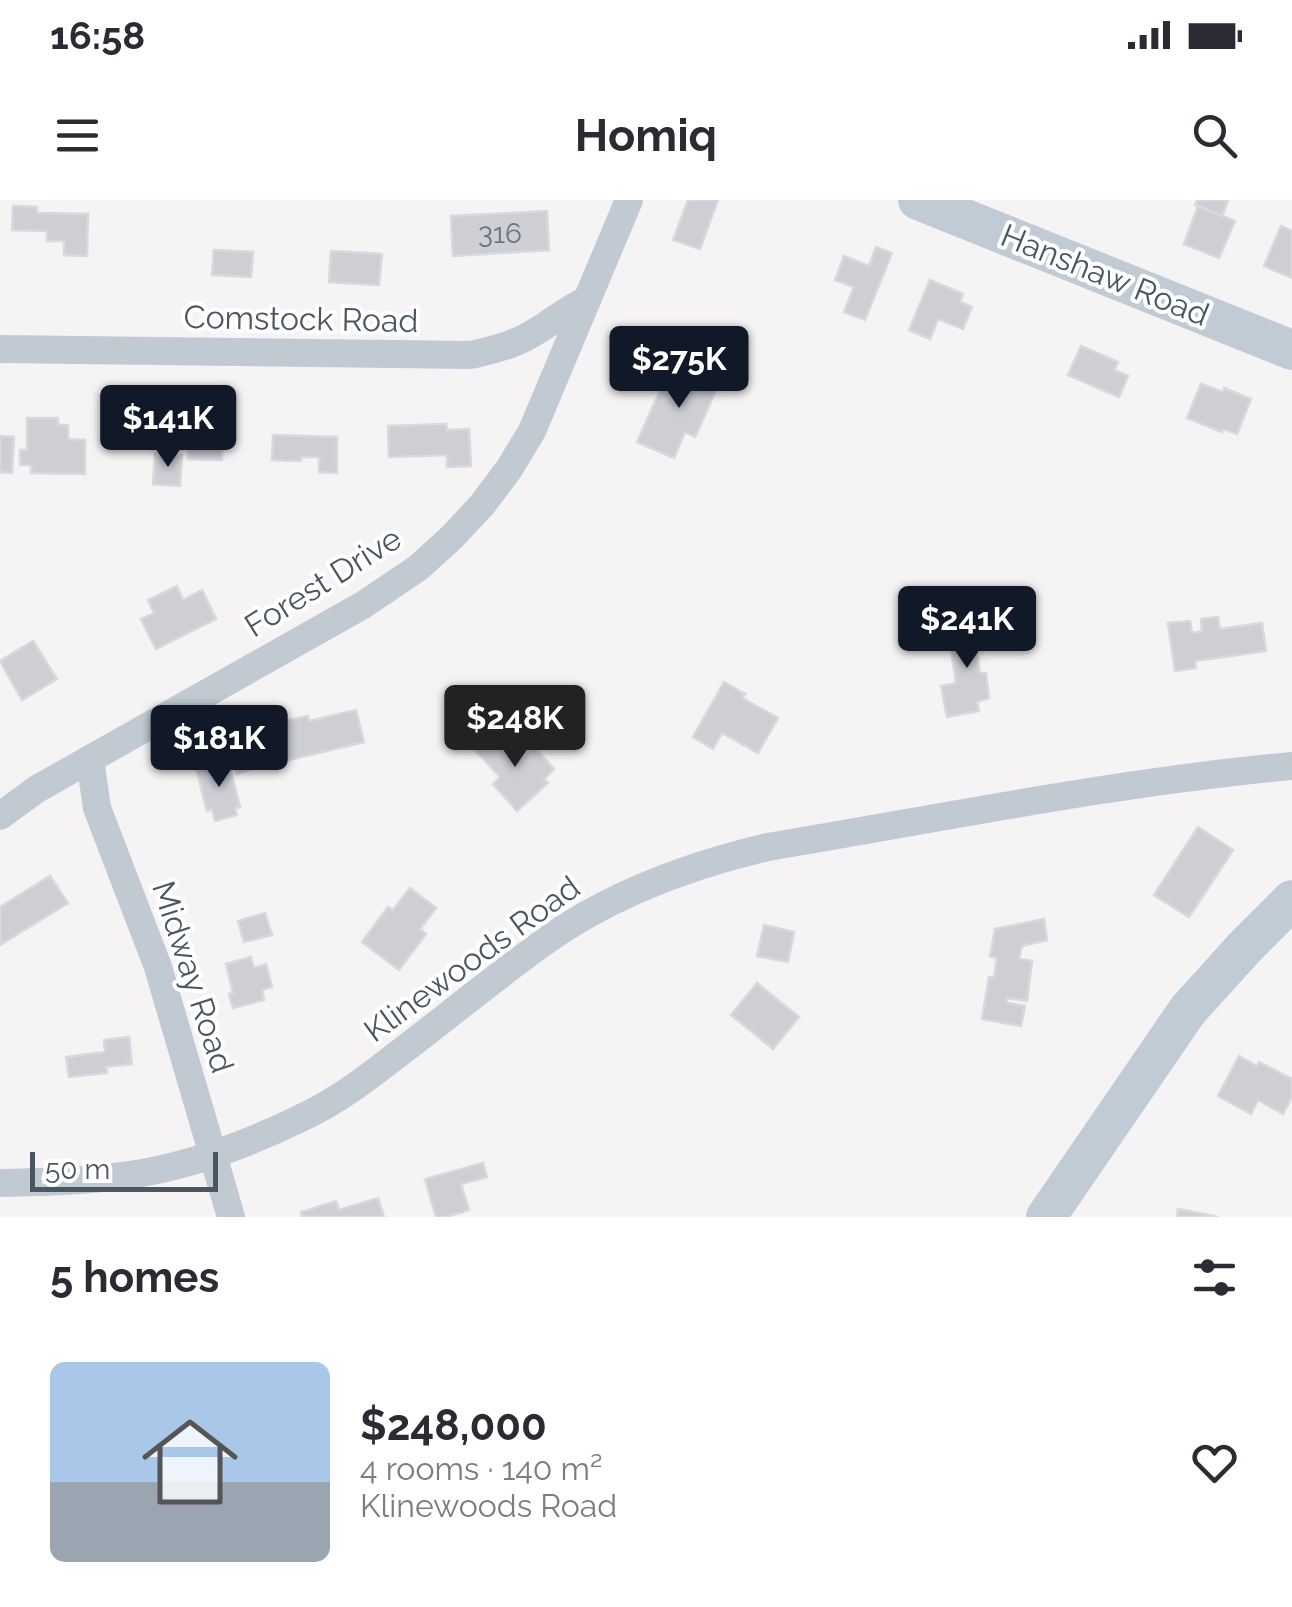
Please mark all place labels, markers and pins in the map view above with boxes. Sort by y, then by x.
pin: $275K [609,326,749,411]
pin: $141K [98,385,238,470]
pin: $241K [897,586,1037,671]
pin: $248K [445,685,585,770]
pin: $181K [149,705,289,790]

